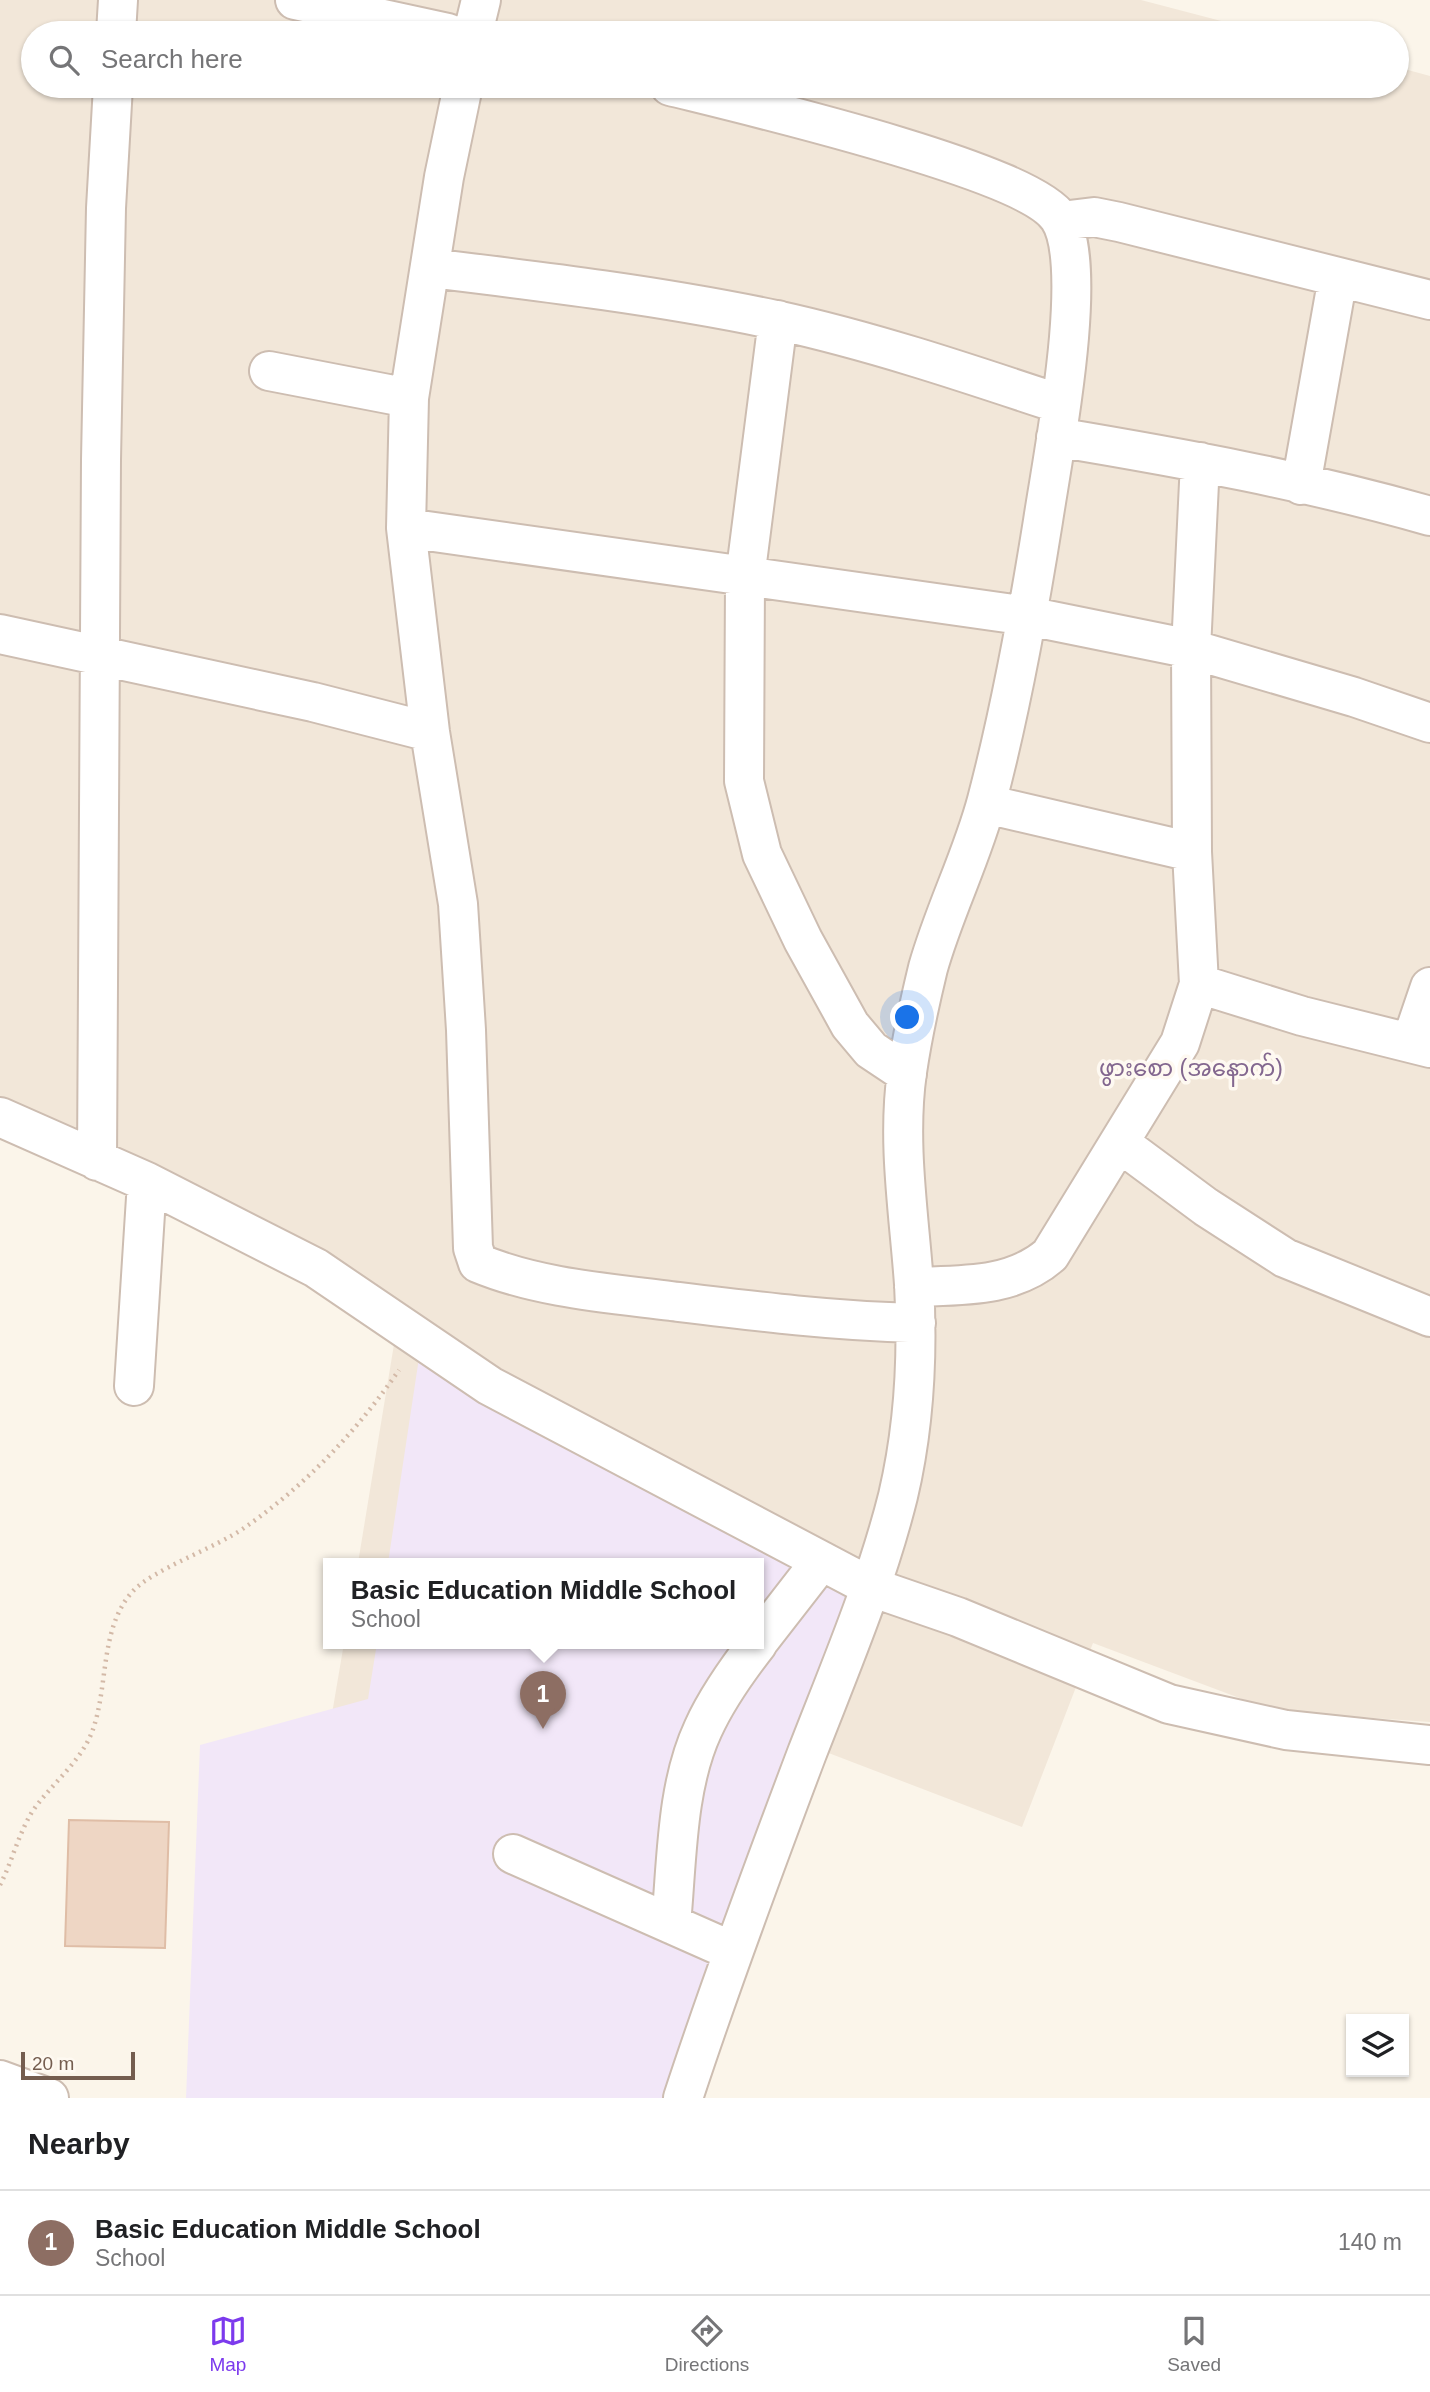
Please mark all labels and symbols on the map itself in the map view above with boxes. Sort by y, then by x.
your location [890,1000,924,1034]
district label: ဖွားစော (အနောက်) [1099,1052,1283,1087]
pin: 1 [520,1671,566,1729]
scale bar [21,2049,135,2081]

